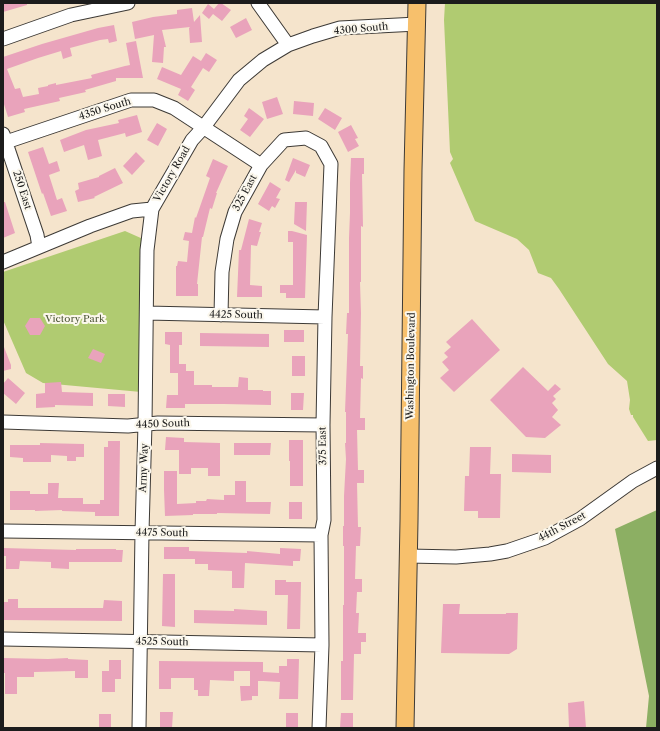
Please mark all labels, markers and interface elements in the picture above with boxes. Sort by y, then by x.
street label: 4300 South [333,21,389,37]
street label: 4350 South [78,95,132,123]
street label: Victory Road [151,144,193,204]
street label: 250 East [10,169,34,211]
street label: 325 East [230,173,260,213]
street label: 4425 South [209,309,263,321]
street label: Washington Boulevard [404,312,418,420]
park label: Victory Park [45,313,105,325]
street label: 4450 South [136,417,190,431]
street label: 375 East [317,427,329,465]
street label: Army Way [137,443,151,493]
street label: 44th Street [536,509,588,545]
street label: 4475 South [136,527,188,539]
street label: 4525 South [135,636,189,648]

